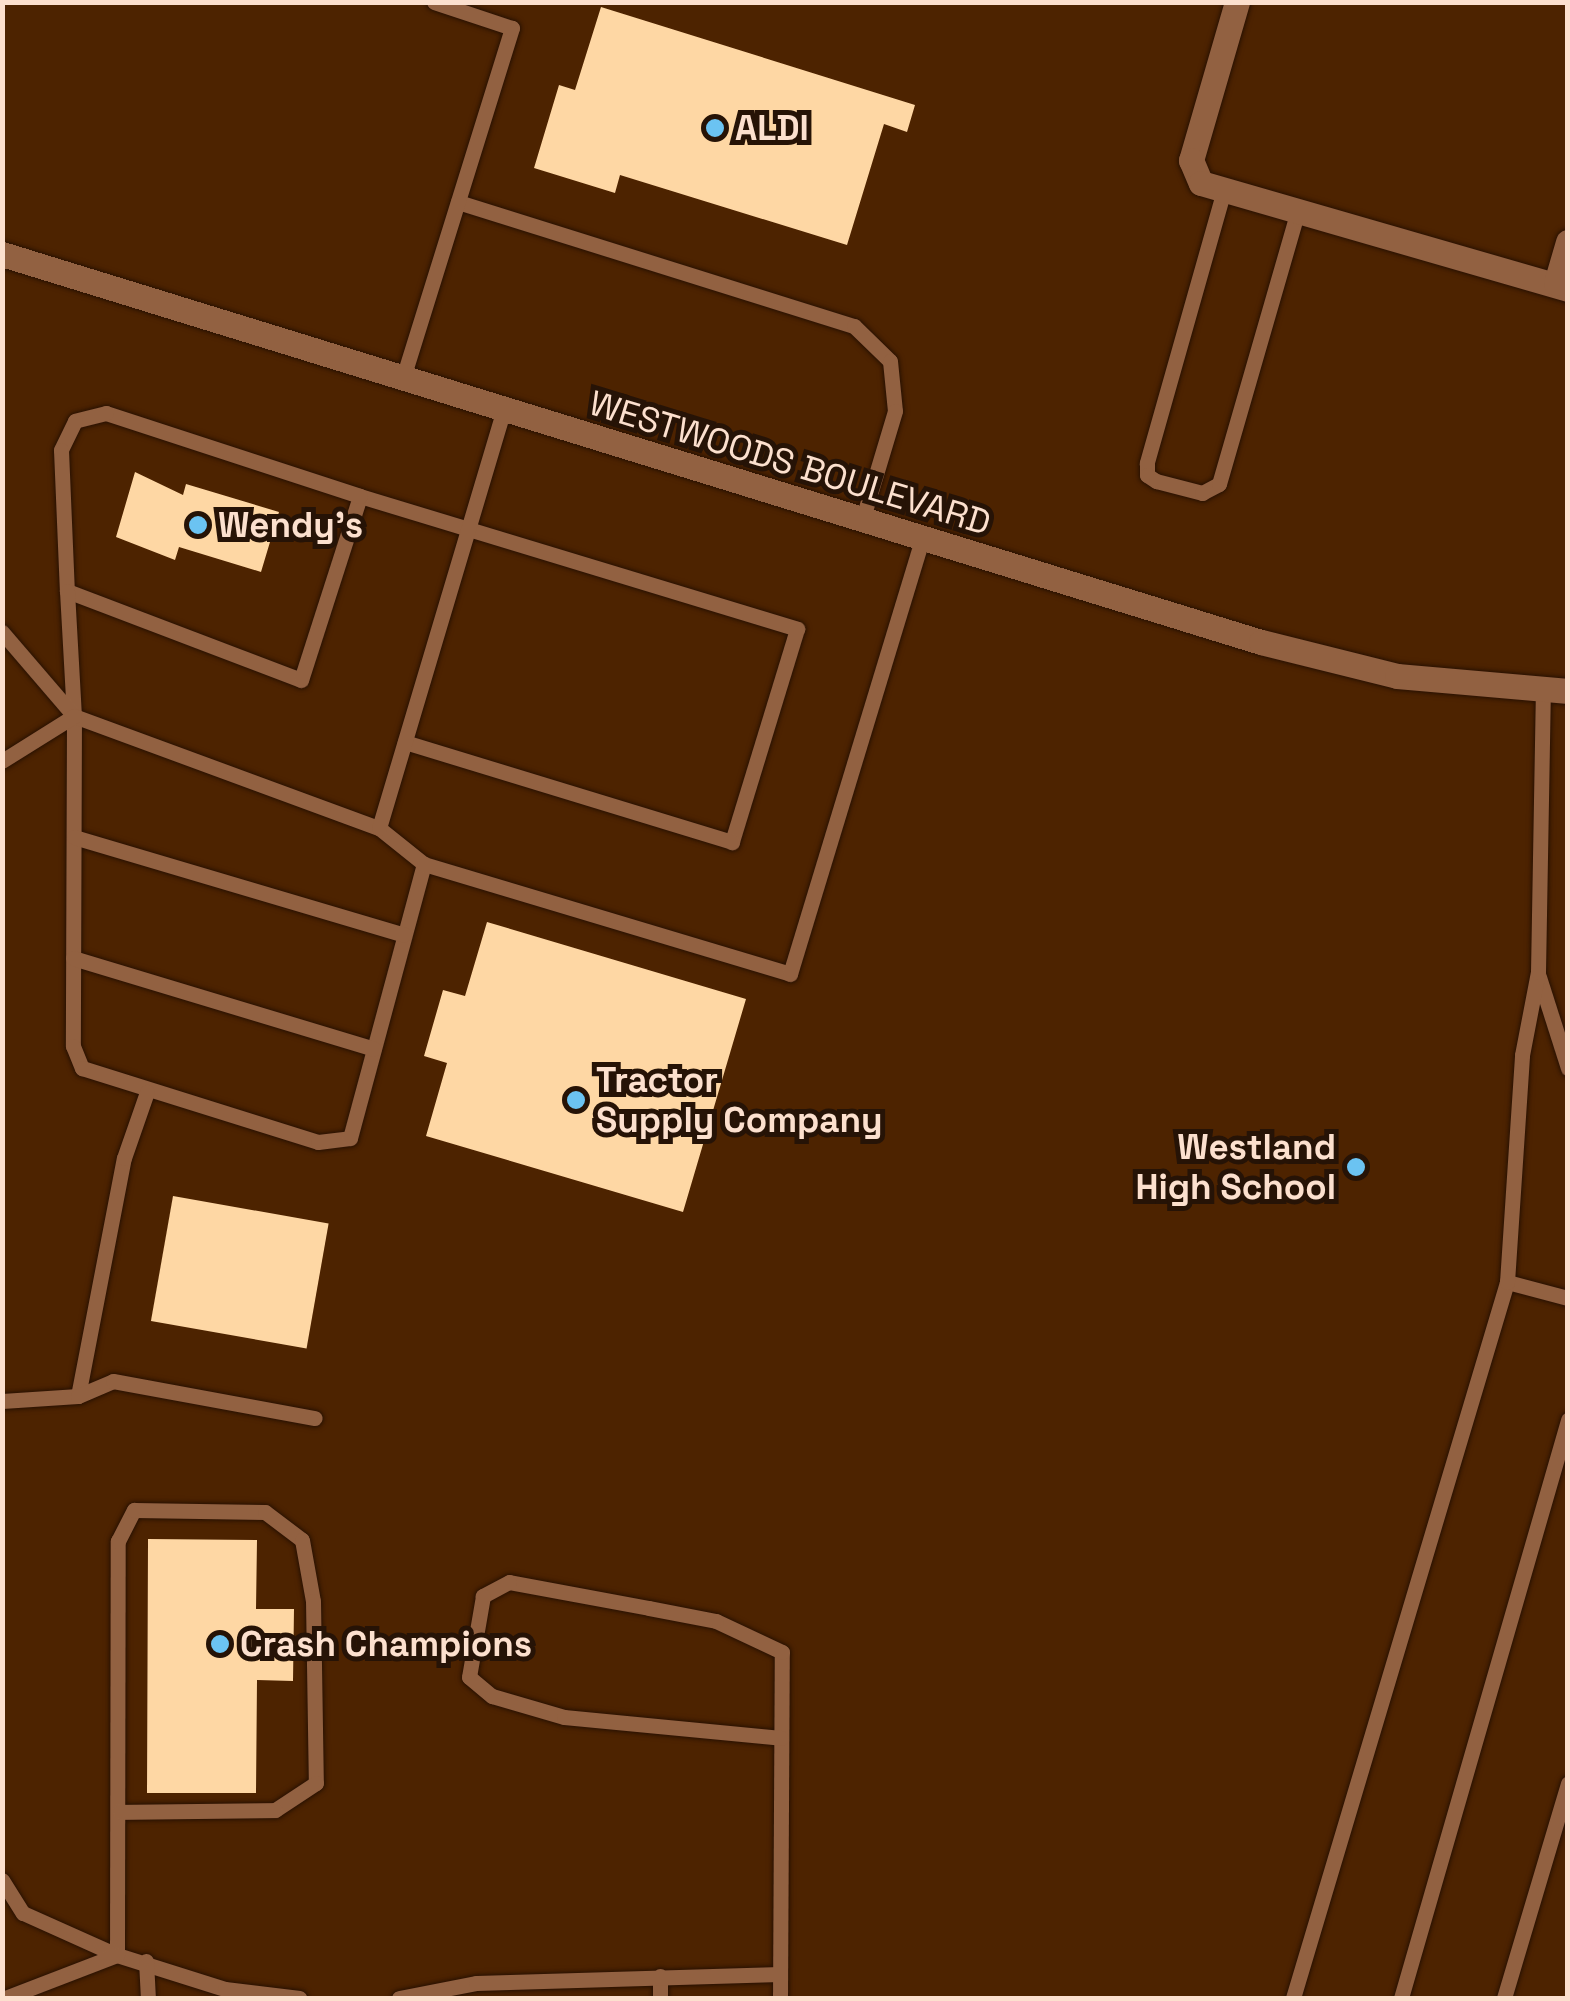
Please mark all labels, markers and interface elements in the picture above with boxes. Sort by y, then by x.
place label: ALDI [735,107,809,149]
marker: ALDI [704,117,726,139]
street label: WESTWOODS BOULEVARD [584,382,996,544]
place label: Wendy's [218,504,363,546]
marker: Wendy's [187,514,209,536]
place label: Tractor Supply Company [596,1059,882,1141]
marker: Tractor Supply Company [565,1089,587,1111]
place label: Westland High School [1136,1126,1336,1208]
marker: Westland High School [1345,1156,1367,1178]
place label: Crash Champions [240,1623,532,1665]
marker: Crash Champions [209,1633,231,1655]

